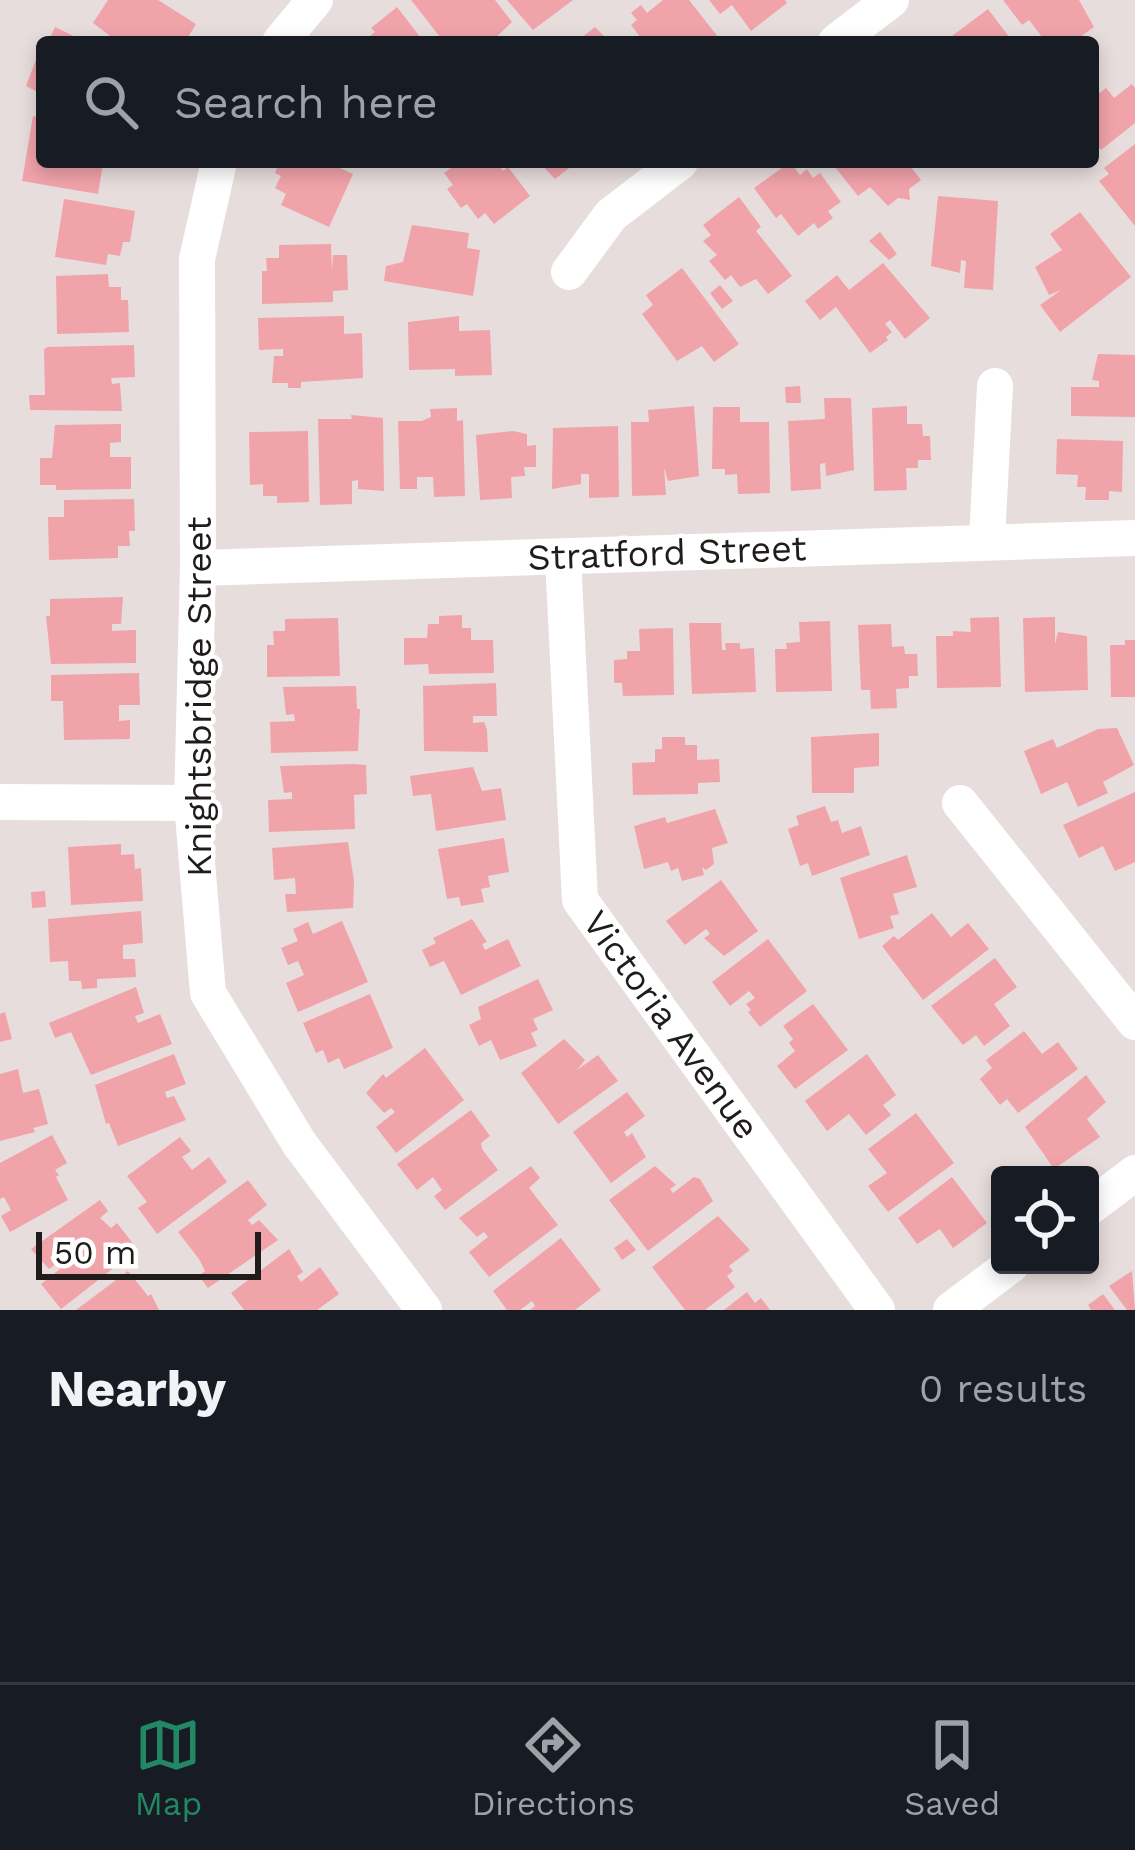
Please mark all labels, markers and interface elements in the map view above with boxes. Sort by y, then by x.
search box [36,36,1099,168]
icon: search [78,69,144,135]
text: Search here [174,76,438,129]
street label: Knightsbridge Street [178,517,220,877]
street label: Stratford Street [527,527,807,579]
street label: Victoria Avenue [574,903,768,1147]
map controls [991,1166,1099,1274]
button: locate [991,1166,1099,1274]
scale bar [36,1226,261,1279]
text: 50 m [54,1233,136,1272]
text: Nearby [48,1359,226,1418]
text: 0 results [919,1366,1087,1411]
tab: Map [135,1712,202,1823]
tab: Directions [472,1712,635,1823]
tab: Saved [904,1712,1000,1823]

